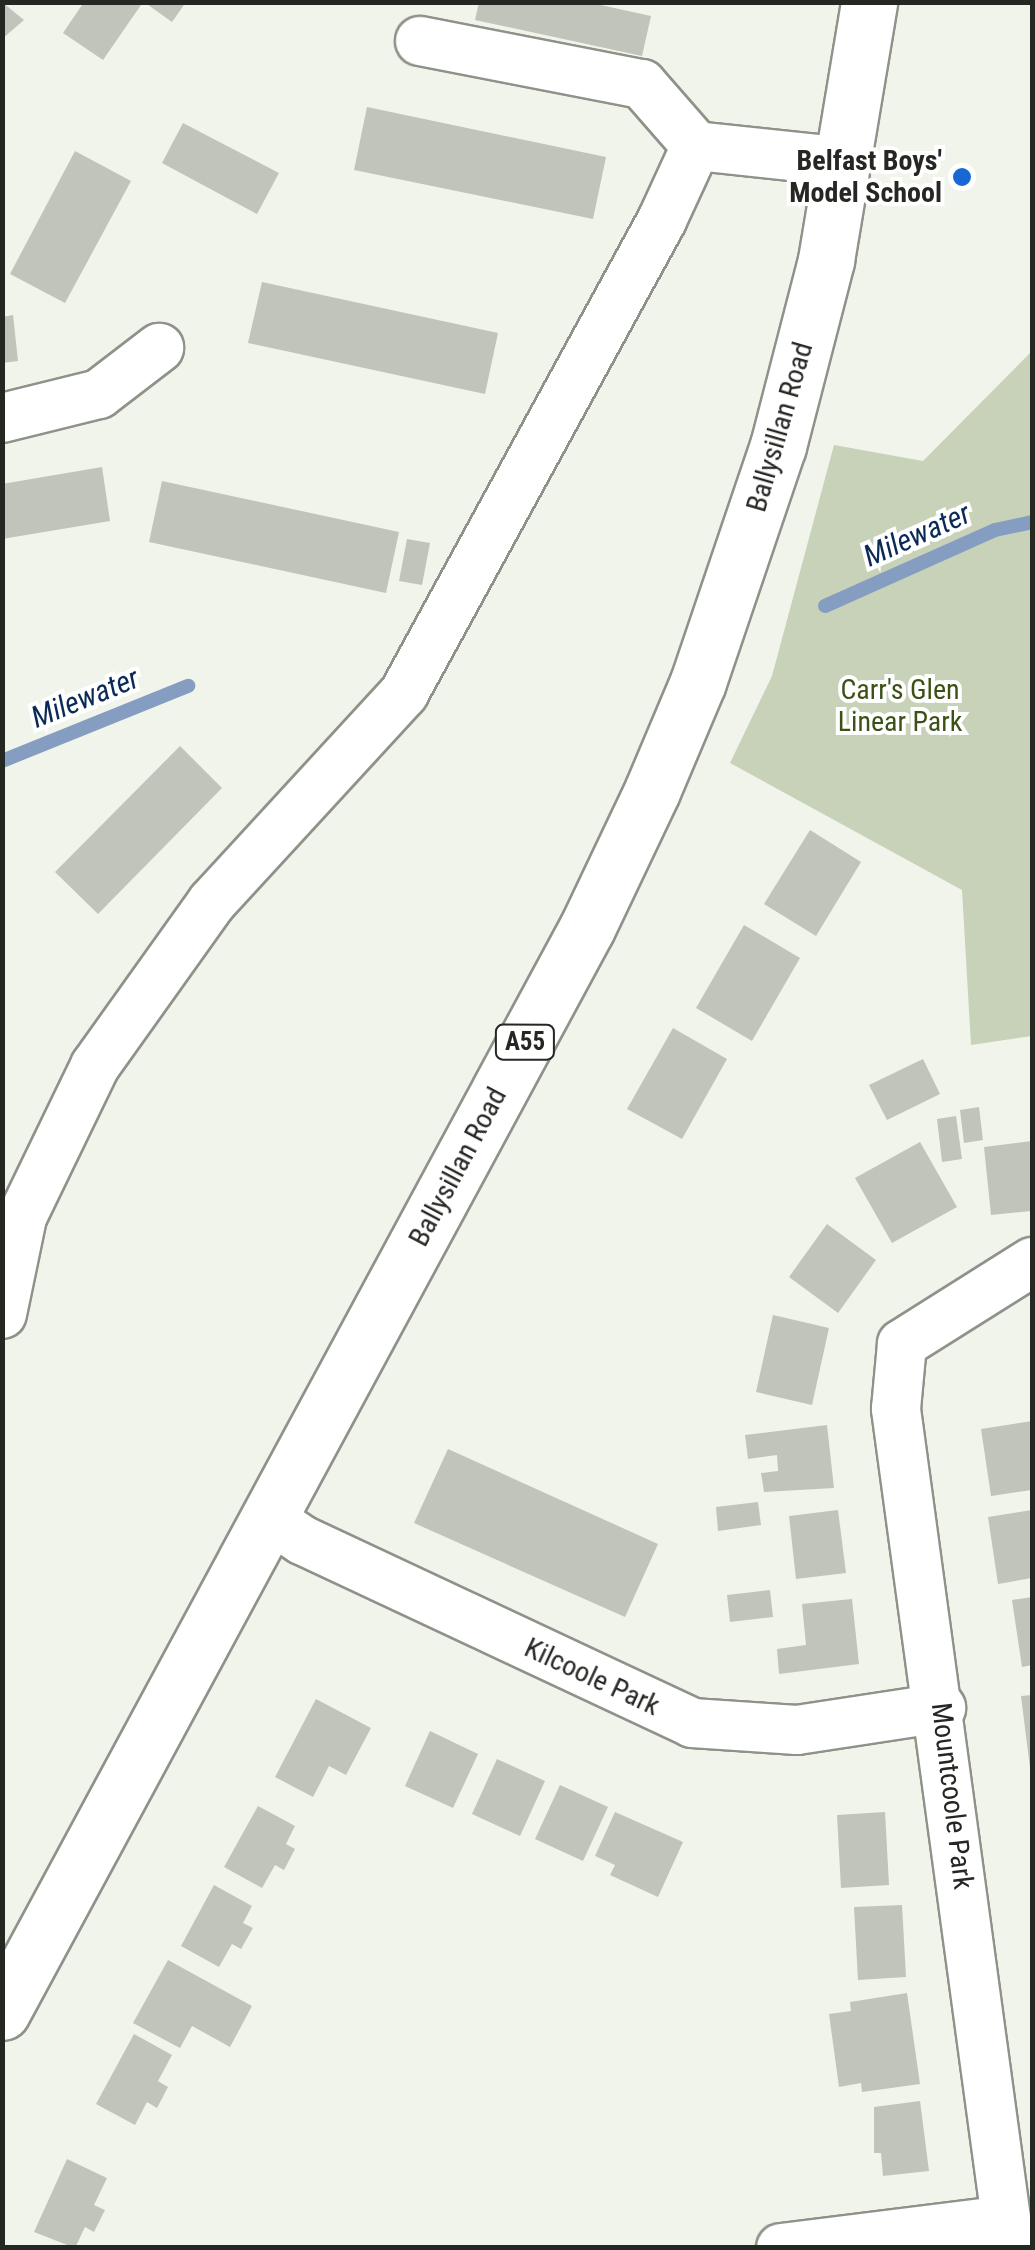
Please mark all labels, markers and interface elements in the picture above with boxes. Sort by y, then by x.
place label: Belfast Boys' Model School [789,144,942,210]
marker: Belfast Boys' Model School [951,166,973,188]
street label: Ballysillan Road [740,338,820,516]
water label: Milewater [858,496,976,574]
water label: Milewater [26,660,144,736]
park label: Carr's Glen Linear Park [838,673,962,739]
road number: A55 [492,1022,558,1062]
street label: Ballysillan Road [402,1082,514,1252]
street label: Kilcoole Park [519,1631,665,1723]
street label: Mountcoole Park [924,1701,980,1891]

